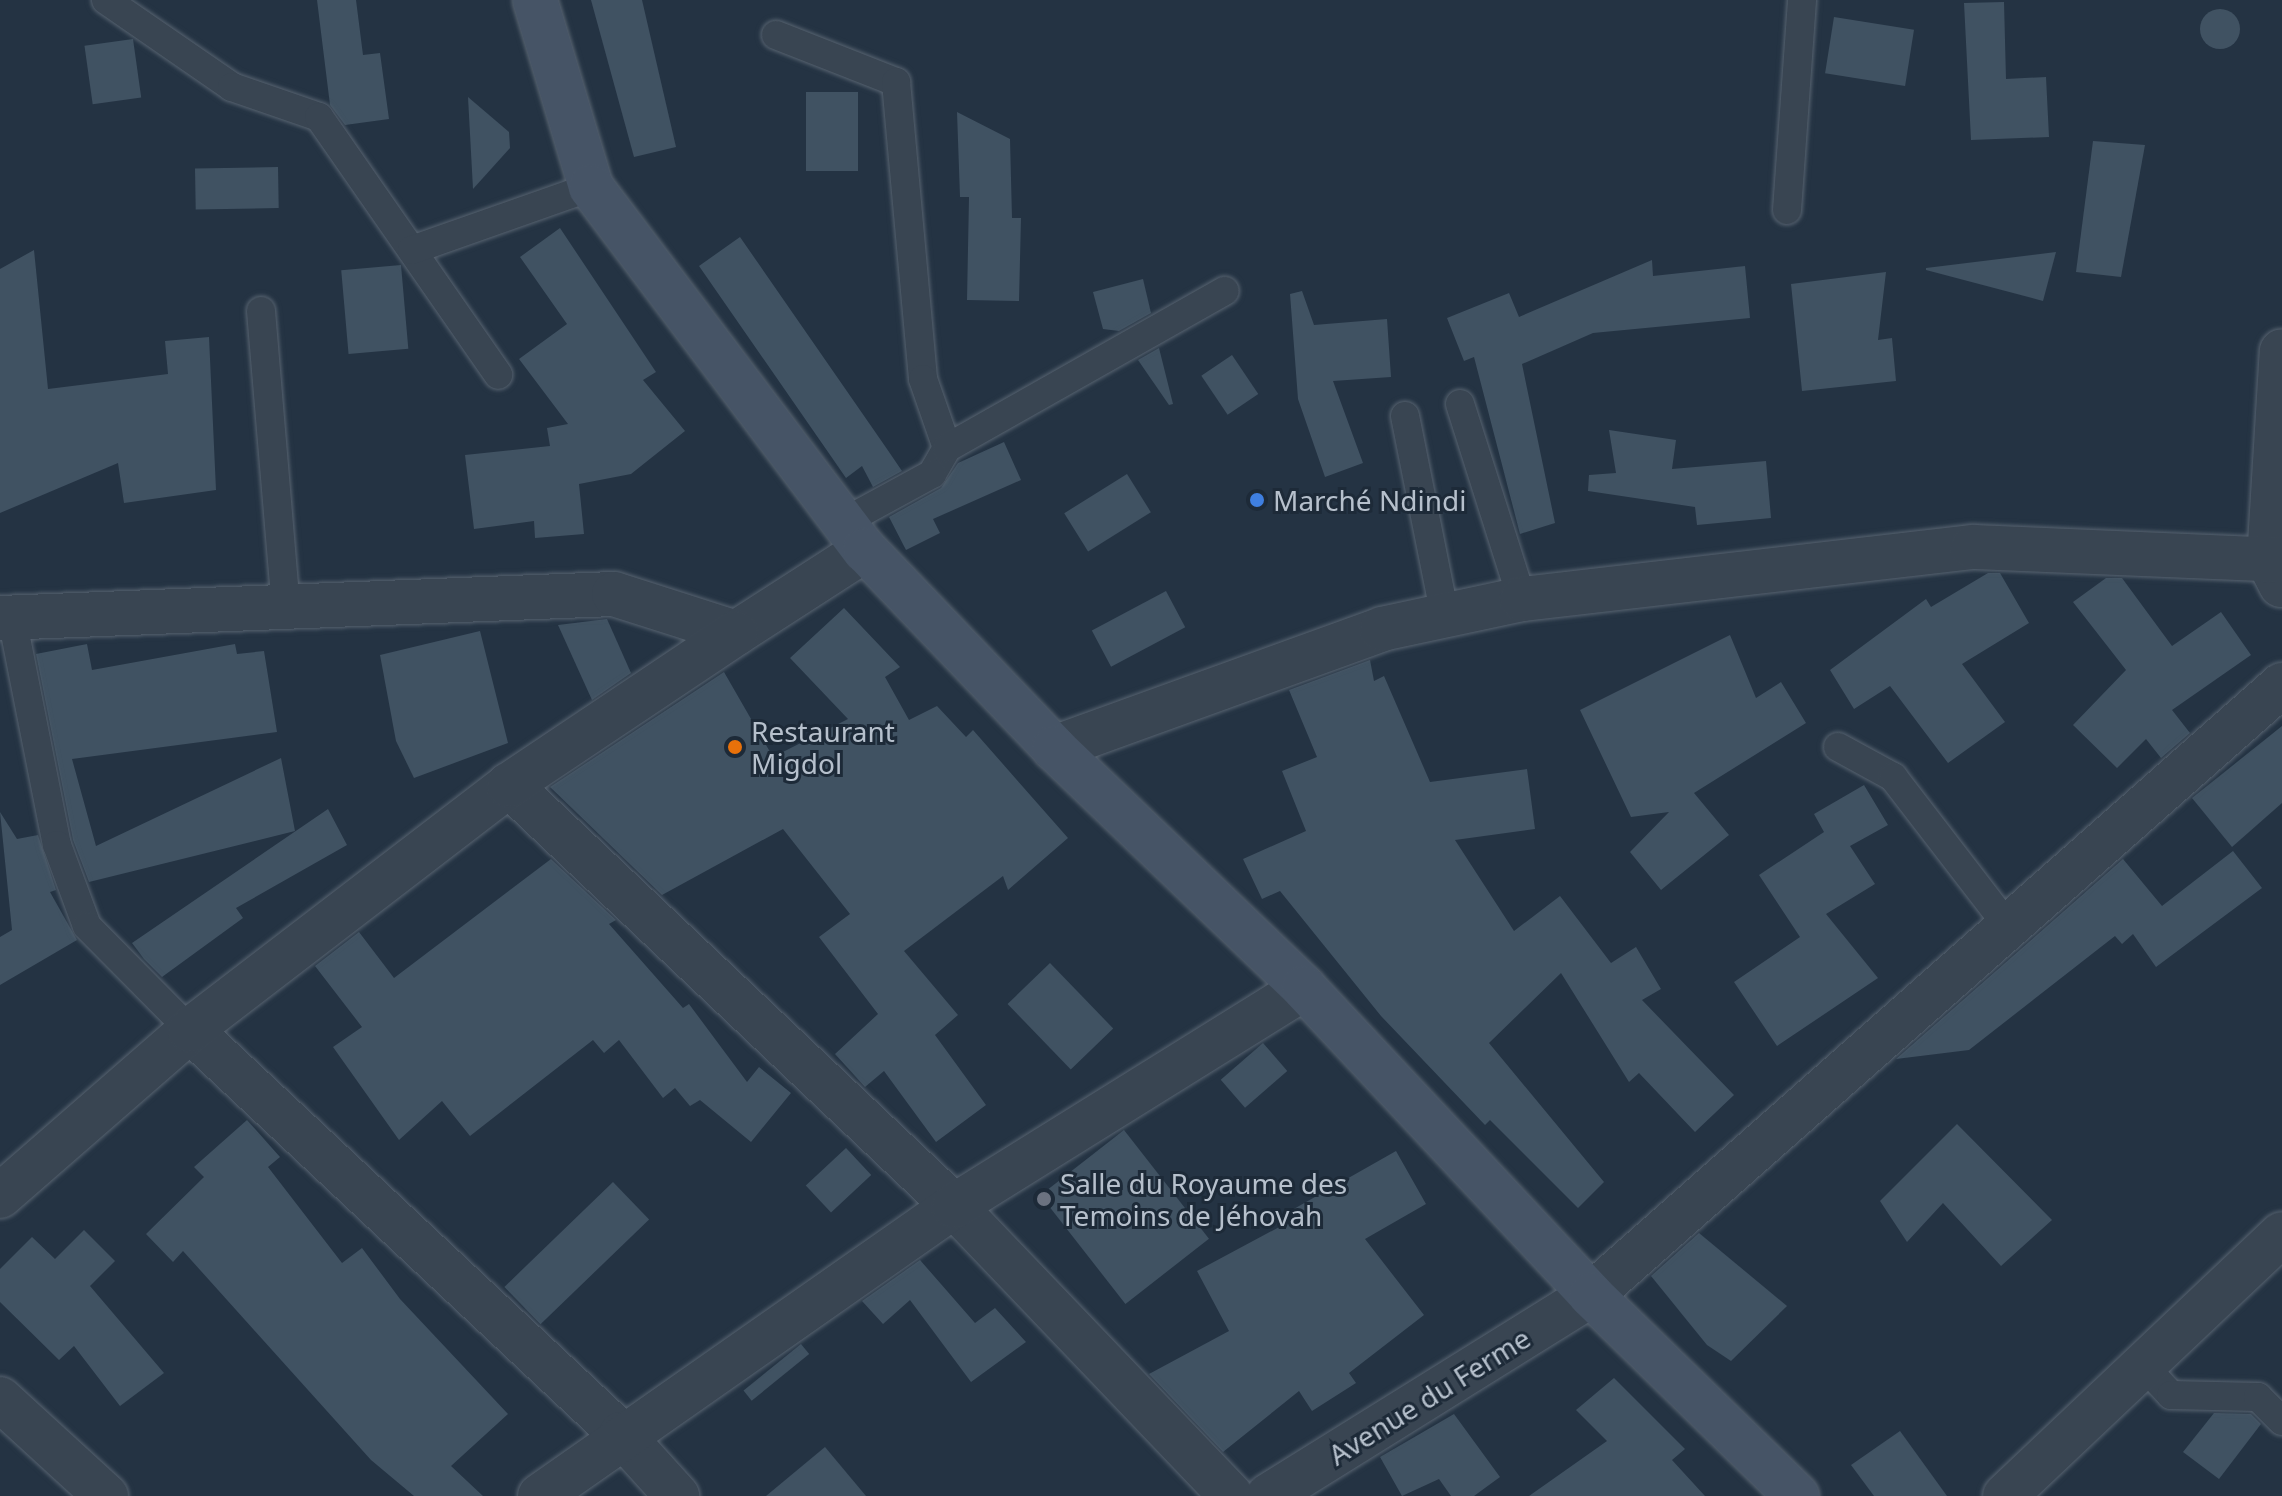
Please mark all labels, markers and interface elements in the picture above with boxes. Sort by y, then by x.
place label: Marché Ndindi [1273,483,1466,517]
marker: Marché Ndindi [1248,491,1266,509]
place label: Restaurant Migdol [751,714,895,780]
marker: Restaurant Migdol [726,738,744,756]
place label: Salle du Royaume des Temoins de Jéhovah [1060,1166,1347,1232]
marker: Salle du Royaume des Temoins de Jéhovah [1035,1190,1053,1208]
street label: Avenue du Ferme [1322,1320,1536,1472]

